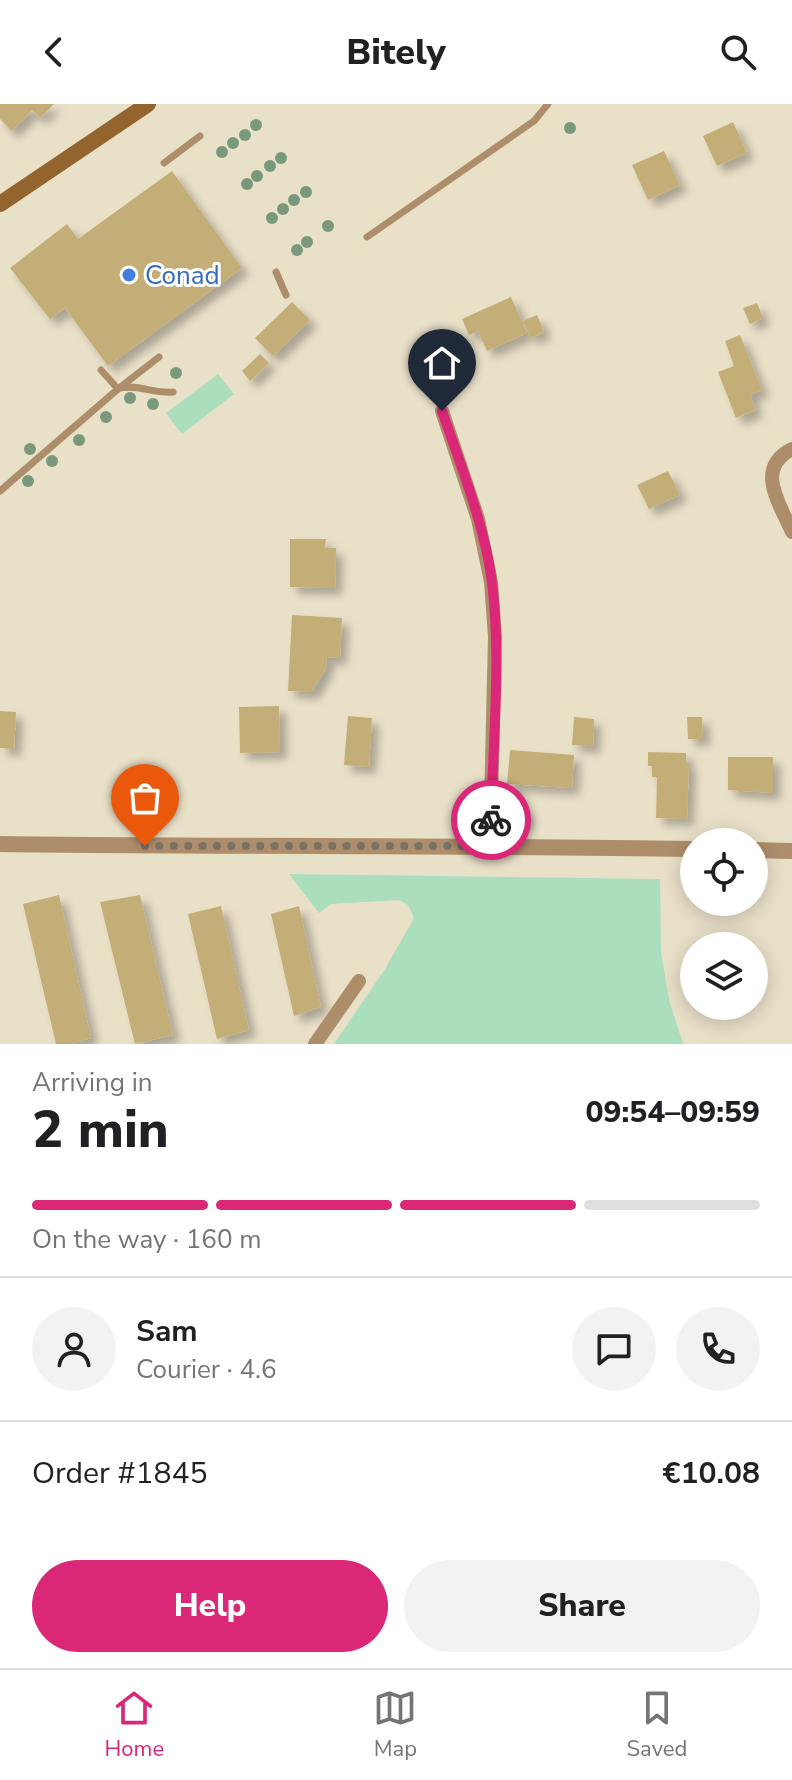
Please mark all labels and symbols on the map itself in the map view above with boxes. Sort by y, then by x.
place label: Conad [145,258,220,293]
marker: Conad [120,266,138,284]
pin [408,329,476,411]
pin [111,764,179,846]
courier [451,780,531,860]

